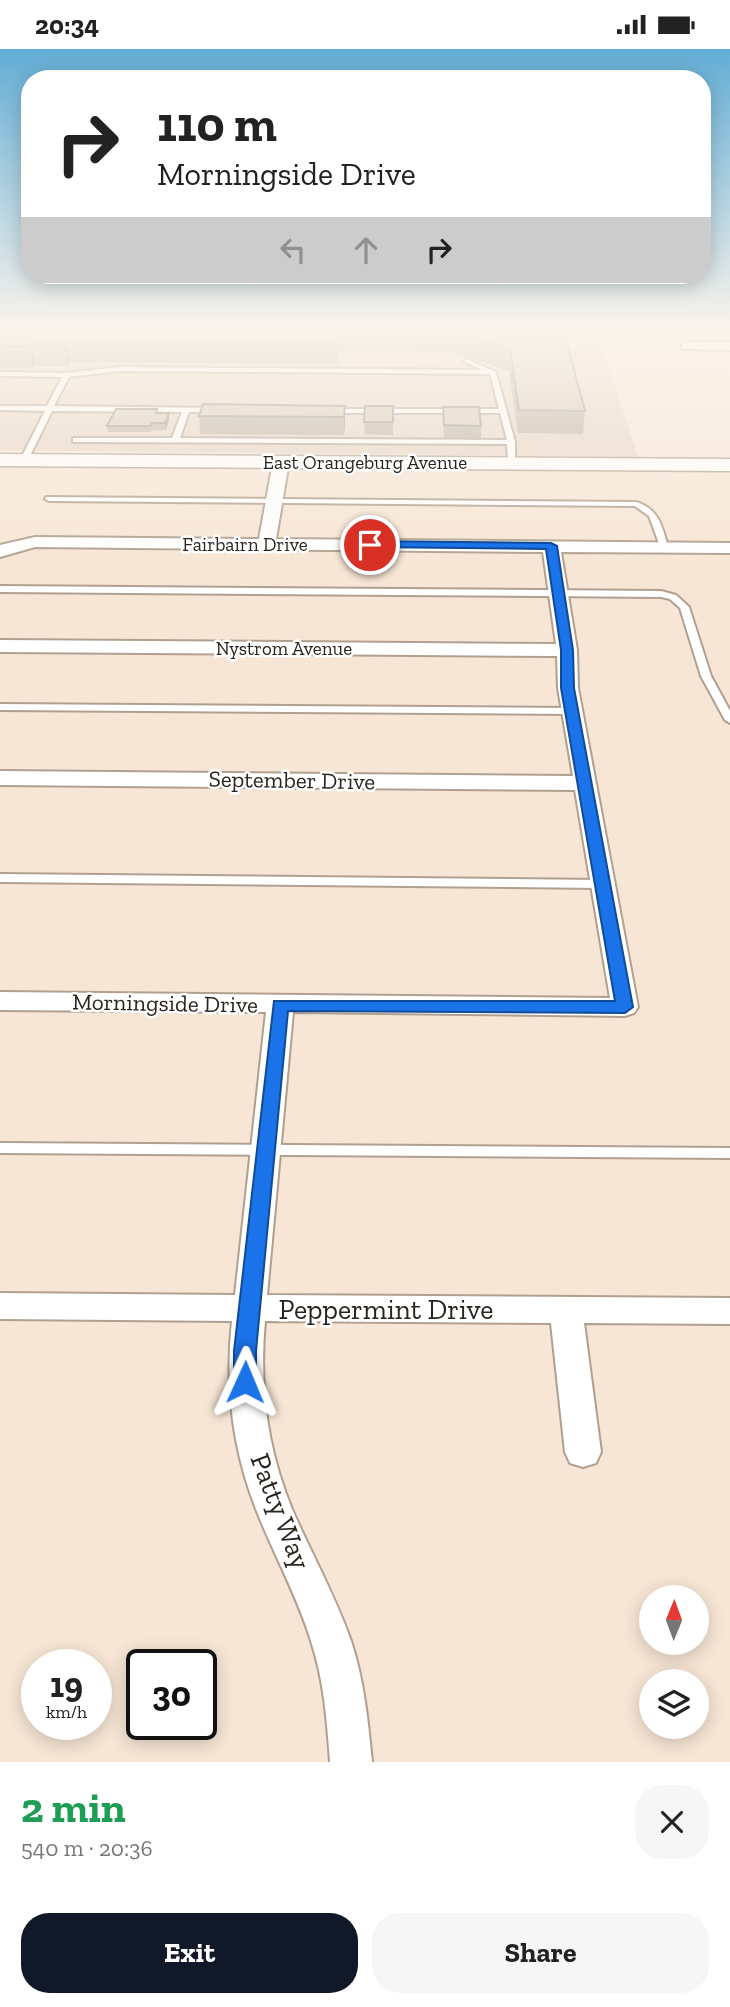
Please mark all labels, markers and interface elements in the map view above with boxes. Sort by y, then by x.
text: 20:34 [35,9,99,41]
text: 110 m [157,95,277,154]
icon: right [42,98,133,189]
text: Morningside Drive [157,155,416,193]
icon: left [274,231,312,269]
icon: ahead [347,231,385,269]
icon: right [420,231,458,269]
street label: East Orangeburg Avenue [263,451,467,474]
pin [340,515,400,575]
icon: arrive [351,526,389,564]
street label: Fairbairn Drive [182,533,308,556]
street label: Nystrom Avenue [216,637,352,660]
street label: September Drive [208,765,376,795]
street label: Morningside Drive [72,987,258,1019]
street label: Peppermint Drive [278,1293,494,1326]
position arrow [208,1345,282,1419]
street label: Patty Way [243,1449,318,1574]
north arrow [639,1585,709,1655]
map controls [639,1585,709,1739]
speed limit sign: 30 [126,1649,217,1740]
text: 19 [50,1664,83,1706]
button: layers [639,1669,709,1739]
text: km/h [46,1701,87,1723]
text: 2 min [21,1782,126,1833]
button: close [635,1785,709,1859]
text: 540 m · 20:36 [21,1834,153,1862]
button: Exit [21,1913,358,1993]
button: Share [372,1913,709,1993]

